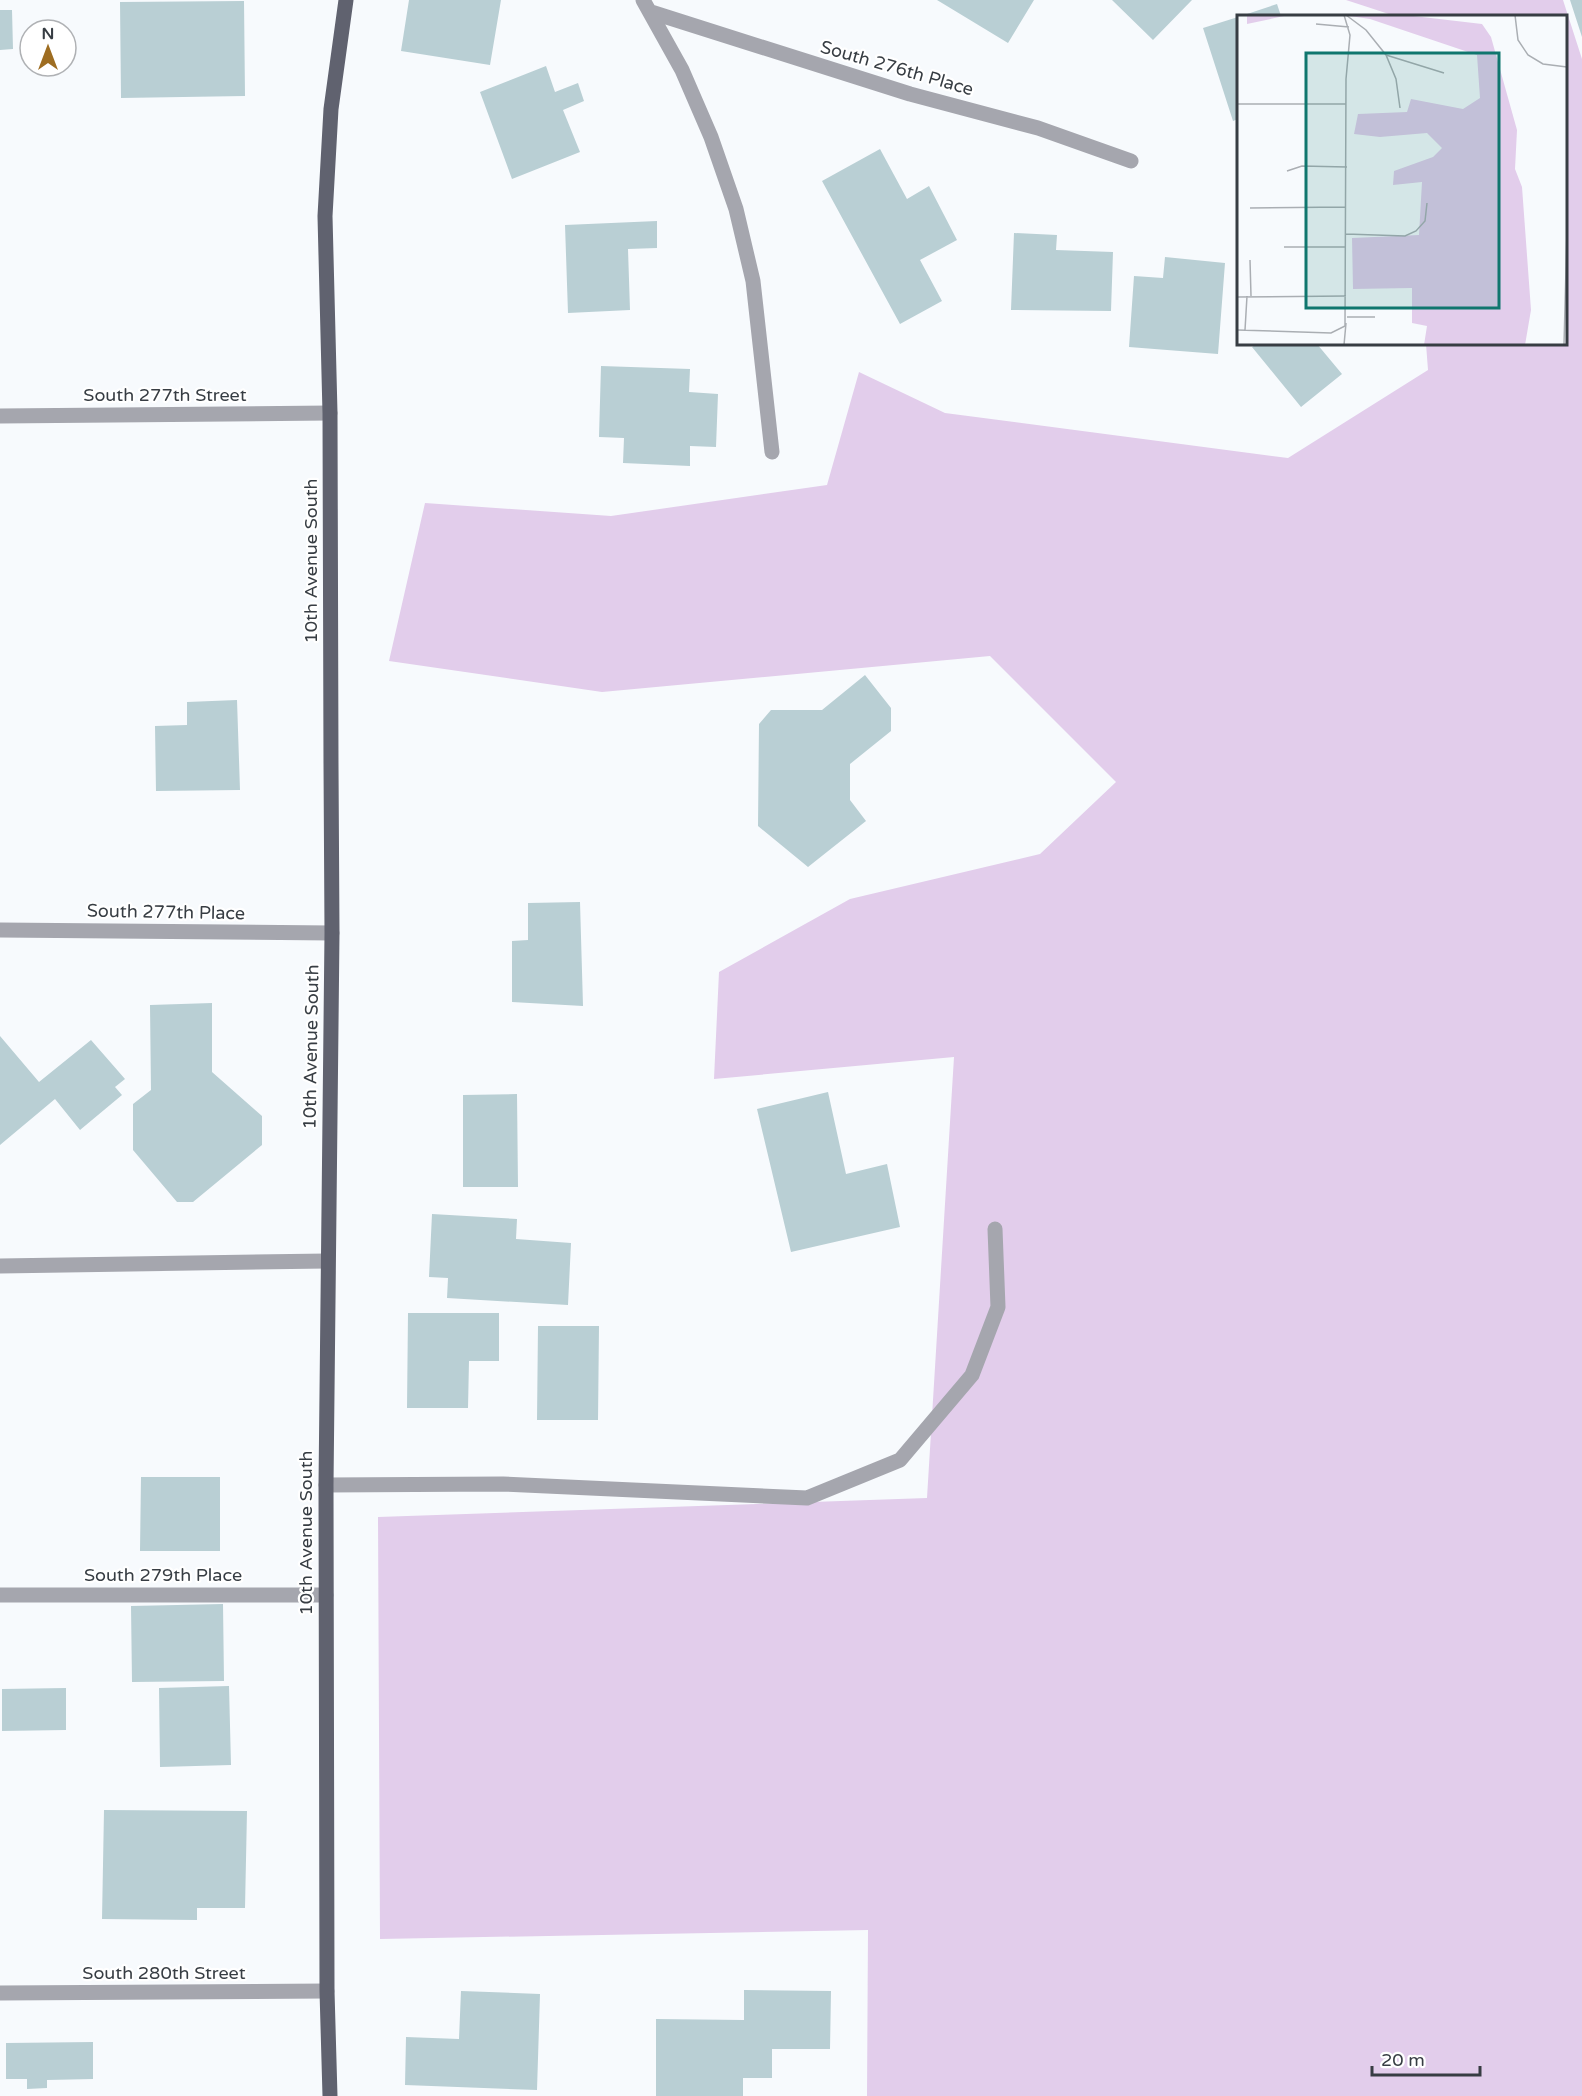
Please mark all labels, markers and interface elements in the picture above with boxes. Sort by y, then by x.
inset map [1237,15,1567,345]
north arrow [18,18,78,78]
text: N [42,24,54,44]
street label: South 276th Place [818,36,976,100]
street label: South 277th Street [83,384,247,406]
street label: 10th Avenue South [300,478,322,644]
street label: South 277th Place [87,900,245,924]
street label: 10th Avenue South [299,964,323,1130]
street label: 10th Avenue South [295,1450,317,1616]
street label: South 279th Place [84,1564,242,1586]
street label: South 280th Street [82,1962,246,1984]
scale bar [1372,2039,1480,2077]
text: 20 m [1381,2049,1425,2071]

